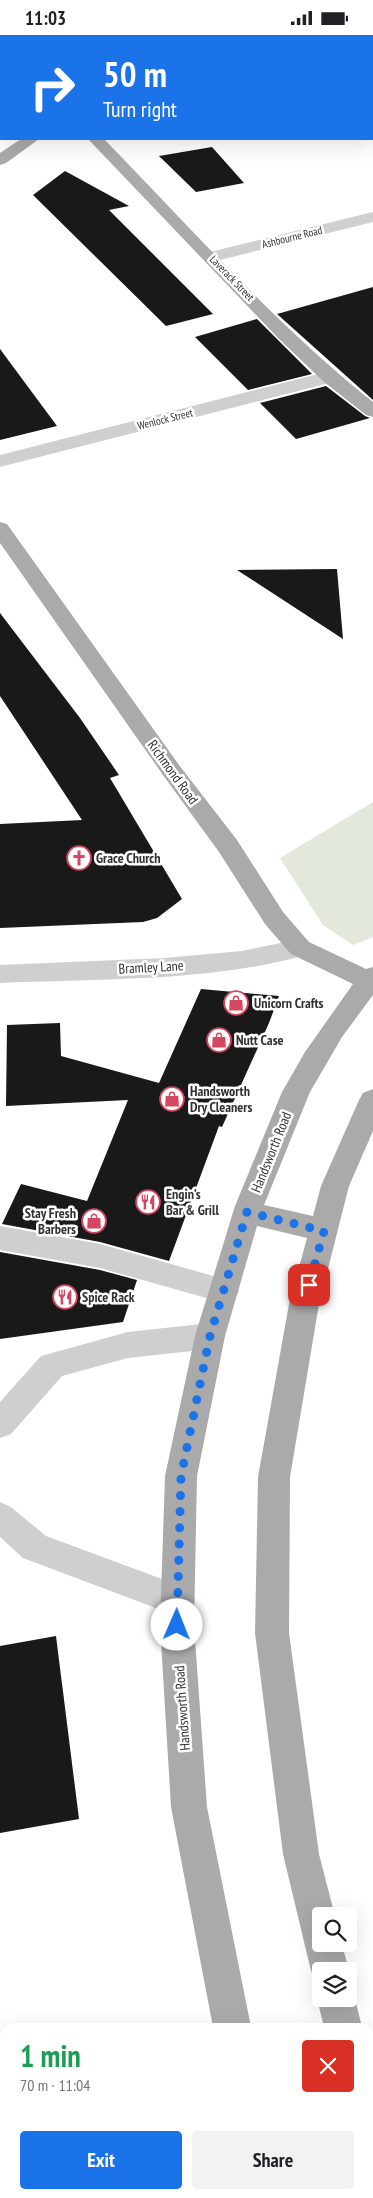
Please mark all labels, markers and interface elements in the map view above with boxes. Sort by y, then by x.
text: 11:03 [25,6,66,30]
text: 50 m [103,51,167,97]
icon: right [20,55,85,120]
text: Turn right [103,95,177,123]
street label: Ashbourne Road [260,223,324,251]
street label: Laverack Street [207,252,257,304]
street label: Wenlock Street [136,405,194,433]
street label: Richmond Road [144,736,202,808]
church icon: Grace Church [66,845,92,871]
place label: Grace Church [96,849,161,867]
street label: Bramley Lane [118,956,184,978]
shop icon: Unicorn Crafts [223,990,249,1016]
place label: Unicorn Crafts [254,994,324,1012]
shop icon: Nutt Case [206,1027,232,1053]
place label: Nutt Case [236,1031,284,1049]
place label: Handsworth Dry Cleaners [190,1082,252,1116]
shop icon: Handsworth Dry Cleaners [159,1086,185,1112]
street label: Handsworth Road [247,1109,295,1195]
place label: Engin’s Bar & Grill [166,1185,219,1219]
restaurant icon: Engin’s Bar & Grill [135,1189,161,1215]
place label: Stay Fresh Barbers [25,1204,76,1238]
shop icon: Stay Fresh Barbers [81,1208,107,1234]
pin [288,1264,330,1306]
icon: arrive [295,1271,323,1299]
restaurant icon: Spice Rack [52,1284,78,1310]
place label: Spice Rack [82,1288,135,1306]
position arrow [150,1598,202,1650]
street label: Handsworth Road [170,1665,194,1751]
map controls [312,1907,357,2007]
button: search [312,1907,357,1952]
button: layers [312,1962,357,2007]
text: 1 min [20,2036,81,2075]
button: close [302,2040,354,2092]
text: 70 m · 11:04 [20,2075,91,2095]
button: Exit [20,2131,182,2189]
button: Share [192,2131,354,2189]

